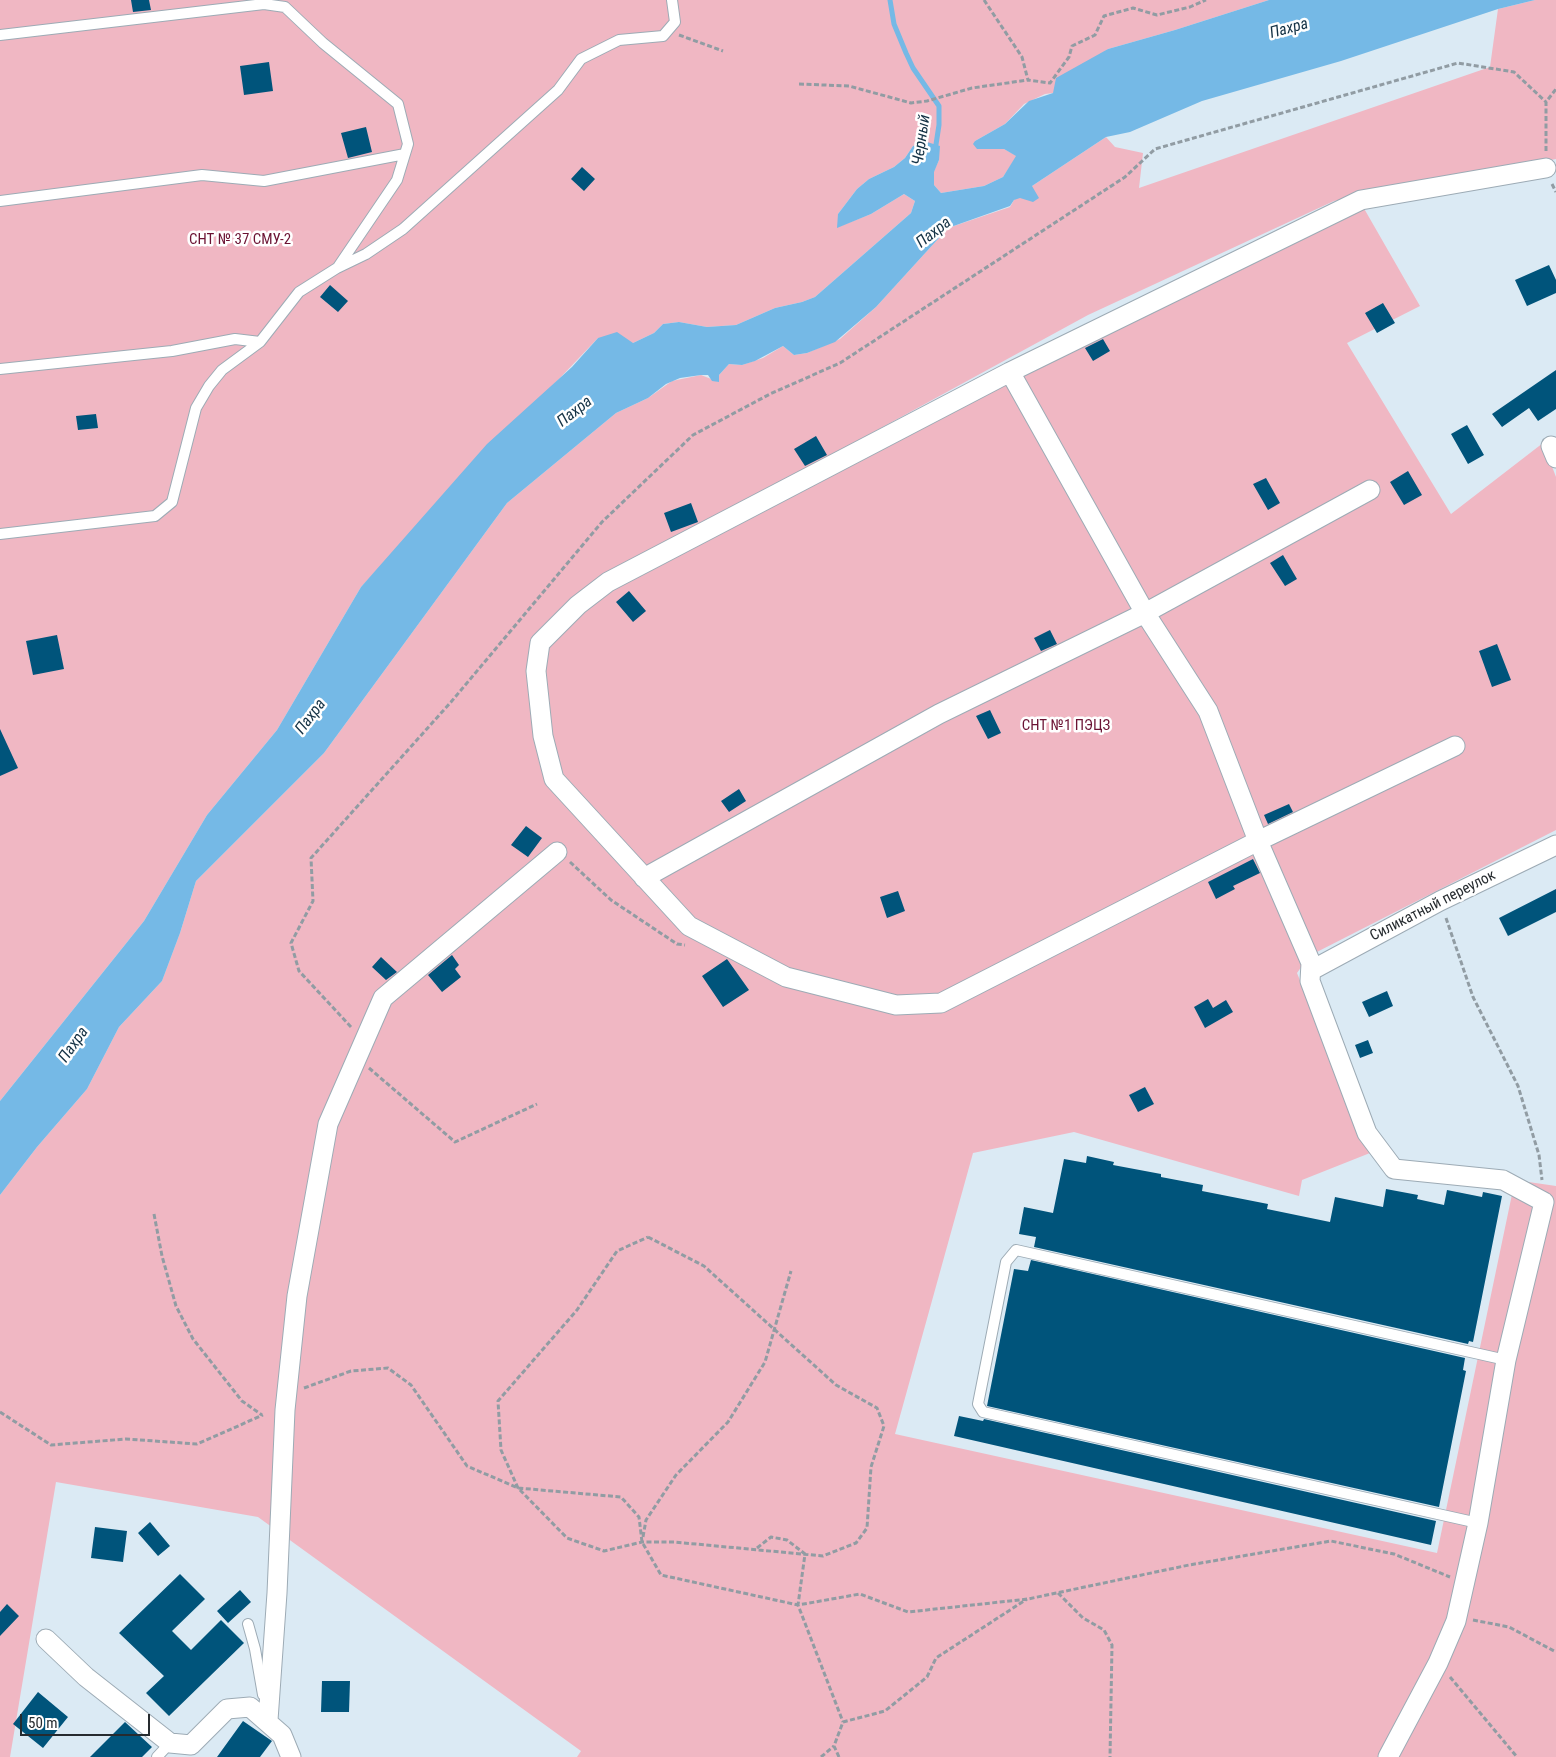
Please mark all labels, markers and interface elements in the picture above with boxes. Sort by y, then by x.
water label: Пахра [1268,15,1310,43]
water label: Черный [909,114,935,166]
water label: Пахра [913,213,955,253]
park label: СНТ № 37 СМУ-2 [189,231,291,249]
water label: Пахра [554,392,596,432]
water label: Пахра [292,696,330,738]
park label: СНТ №1 ПЭЦЗ [1022,717,1110,735]
street label: Силикатный переулок [1367,867,1499,945]
water label: Пахра [55,1024,93,1066]
scale bar [22,1704,152,1736]
text: 50 m [28,1714,58,1732]

